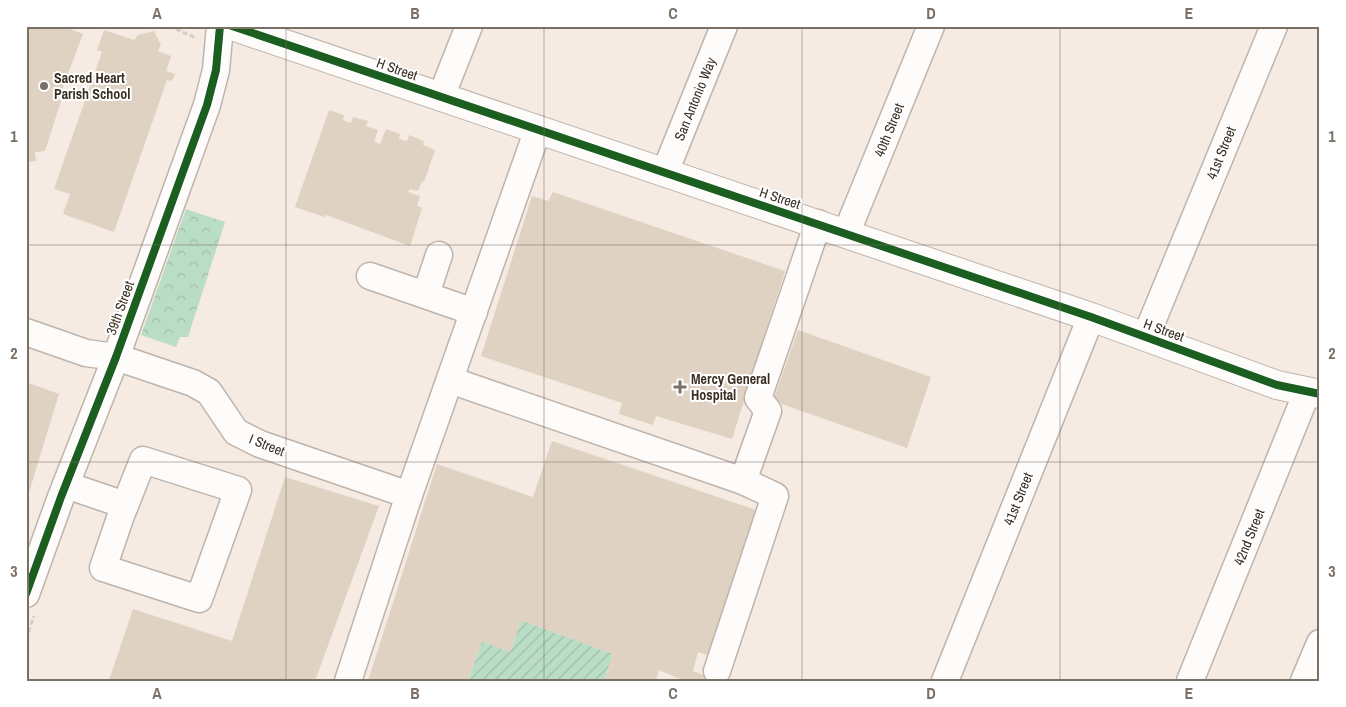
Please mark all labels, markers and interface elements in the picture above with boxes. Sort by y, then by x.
text: A [152,2,162,24]
text: B [410,2,420,24]
text: C [668,2,678,24]
text: D [926,2,936,24]
text: E [1185,2,1194,24]
street label: H Street [374,54,420,84]
street label: San Antonio Way [670,54,720,143]
place label: Sacred Heart Parish School [54,69,131,103]
marker: Sacred Heart Parish School [38,80,50,92]
street label: 40th Street [870,101,908,159]
street label: 41st Street [1202,124,1240,182]
text: 1 [10,125,18,147]
text: 1 [1328,125,1336,147]
street label: H Street [757,183,803,213]
street label: 39th Street [102,279,138,337]
street label: H Street [1141,314,1187,346]
text: 2 [10,342,18,364]
text: 2 [1328,342,1336,364]
place label: Mercy General Hospital [691,370,770,404]
marker: Mercy General Hospital [673,380,687,394]
street label: I Street [246,430,288,460]
street label: 41st Street [999,470,1037,528]
street label: 42nd Street [1230,506,1268,568]
text: 3 [10,560,18,582]
text: 3 [1328,560,1336,582]
text: A [152,682,162,704]
text: B [410,682,420,704]
text: C [668,682,678,704]
text: D [926,682,936,704]
text: E [1185,682,1194,704]

